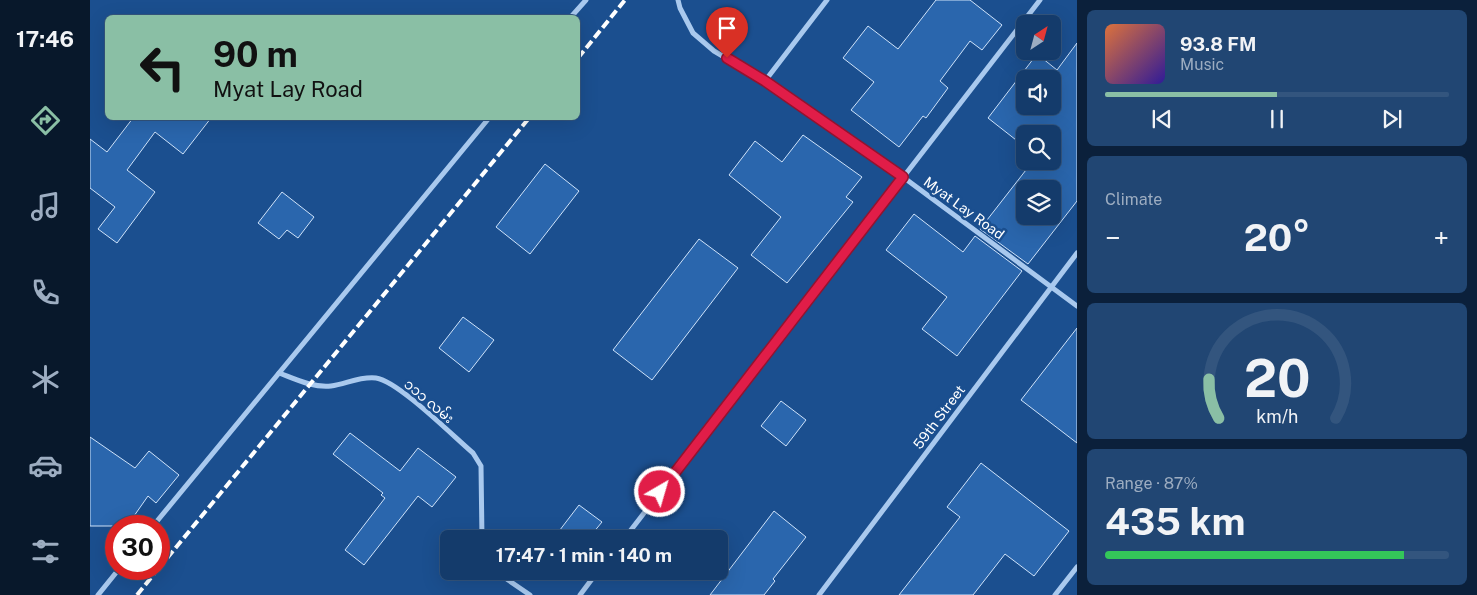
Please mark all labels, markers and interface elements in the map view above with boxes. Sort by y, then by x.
pin [706,7,748,58]
icon: arrive [713,14,741,42]
north arrow [1016,15,1061,60]
map controls [1016,15,1061,225]
text: 17:46 [16,26,74,52]
text: 93.8 FM [1180,33,1256,55]
text: 90 m [213,34,298,75]
icon: left [130,35,195,100]
text: Music [1180,55,1224,74]
button: sound [1016,70,1061,115]
text: Myat Lay Road [213,76,363,102]
icon: directions [28,103,63,138]
icon: previous [1148,105,1176,133]
icon: pause [1263,105,1291,133]
icon: next [1378,105,1406,133]
button: search [1016,125,1061,170]
street label: Myat Lay Road [921,173,1007,243]
button: layers [1016,180,1061,225]
icon: music [28,189,63,224]
text: Climate [1105,190,1162,209]
text: 20° [1244,215,1310,260]
text: − [1105,221,1121,254]
text: + [1433,221,1449,254]
icon: phone [28,275,63,310]
text: 20 [1244,348,1310,409]
icon: climate [28,362,63,397]
street label: ၁၁၁ လမ်း [401,374,458,426]
street label: 59th Street [910,382,968,452]
text: km/h [1256,406,1298,427]
icon: car [28,448,63,483]
position arrow [633,465,685,517]
text: Range · 87% [1105,474,1198,493]
text: 435 km [1105,499,1245,544]
speed limit sign: 30 [105,515,170,580]
icon: filters [28,534,63,569]
text: 17:47 · 1 min · 140 m [496,544,672,566]

